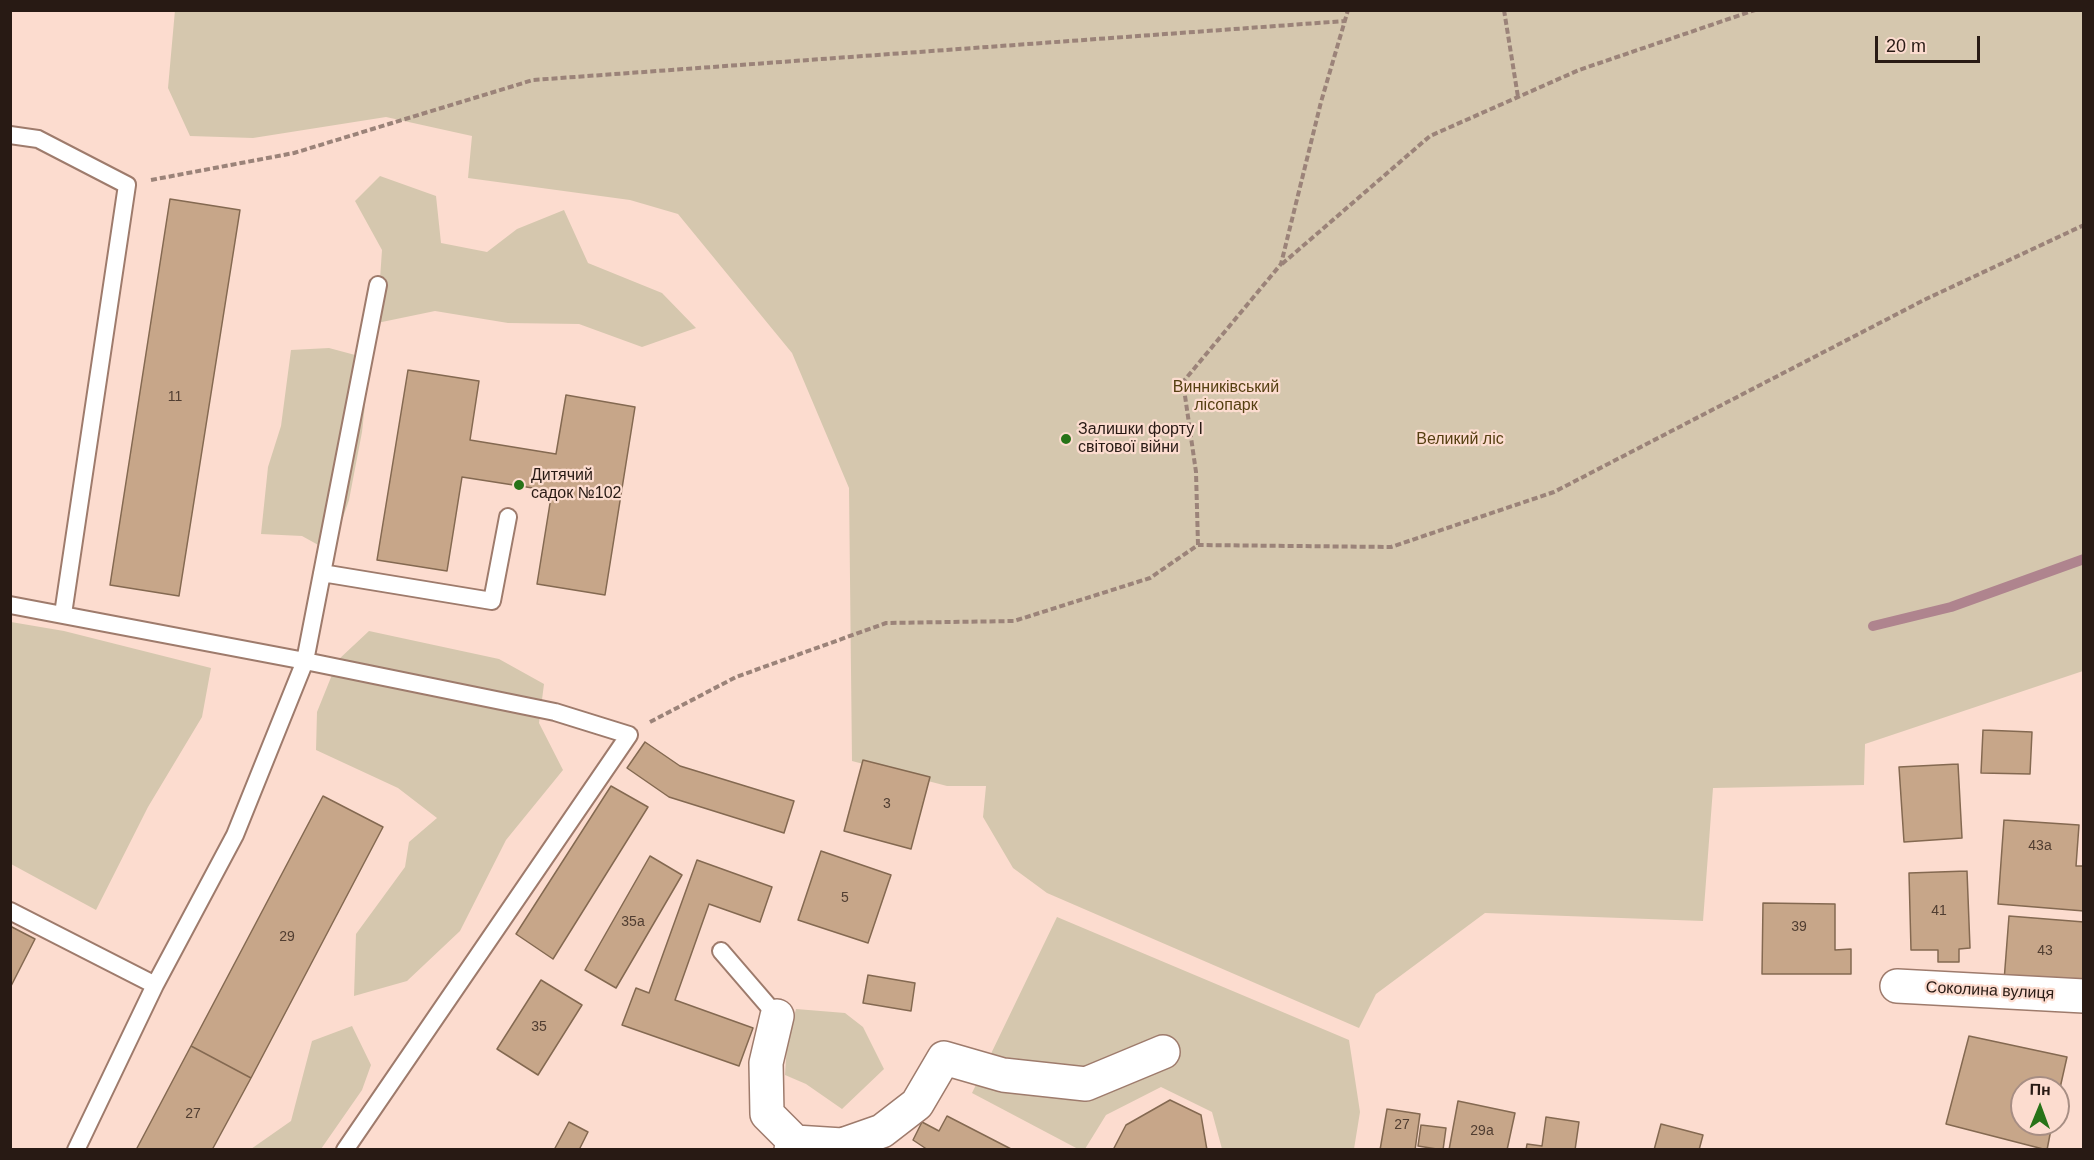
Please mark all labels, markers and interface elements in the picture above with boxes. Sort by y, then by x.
scale bar [1878,24,1983,62]
text: 20 m [1886,36,1926,56]
park label: Винниківський лісопарк [1173,378,1279,416]
house number: 11 [168,389,182,405]
place label: Залишки форту І світової війни [1078,420,1203,458]
park label: Великий ліс [1416,430,1504,450]
marker: Залишки форту І світової війни [1059,432,1073,446]
place label: Дитячий садок №102 [531,466,621,504]
marker: Дитячий садок №102 [512,478,526,492]
house number: 3 [883,796,891,812]
house number: 43а [2028,838,2052,854]
house number: 5 [841,890,849,906]
house number: 41 [1931,903,1947,919]
house number: 35а [621,914,645,930]
house number: 39 [1791,919,1807,935]
house number: 29 [279,929,295,945]
house number: 43 [2037,943,2053,959]
street label: Соколина вулиця [1925,978,2055,1004]
house number: 35 [531,1019,547,1035]
north arrow [2010,1076,2070,1136]
text: Пн [2030,1081,2051,1098]
house number: 27 [185,1106,201,1122]
house number: 27 [1394,1117,1410,1133]
house number: 29а [1470,1123,1494,1139]

